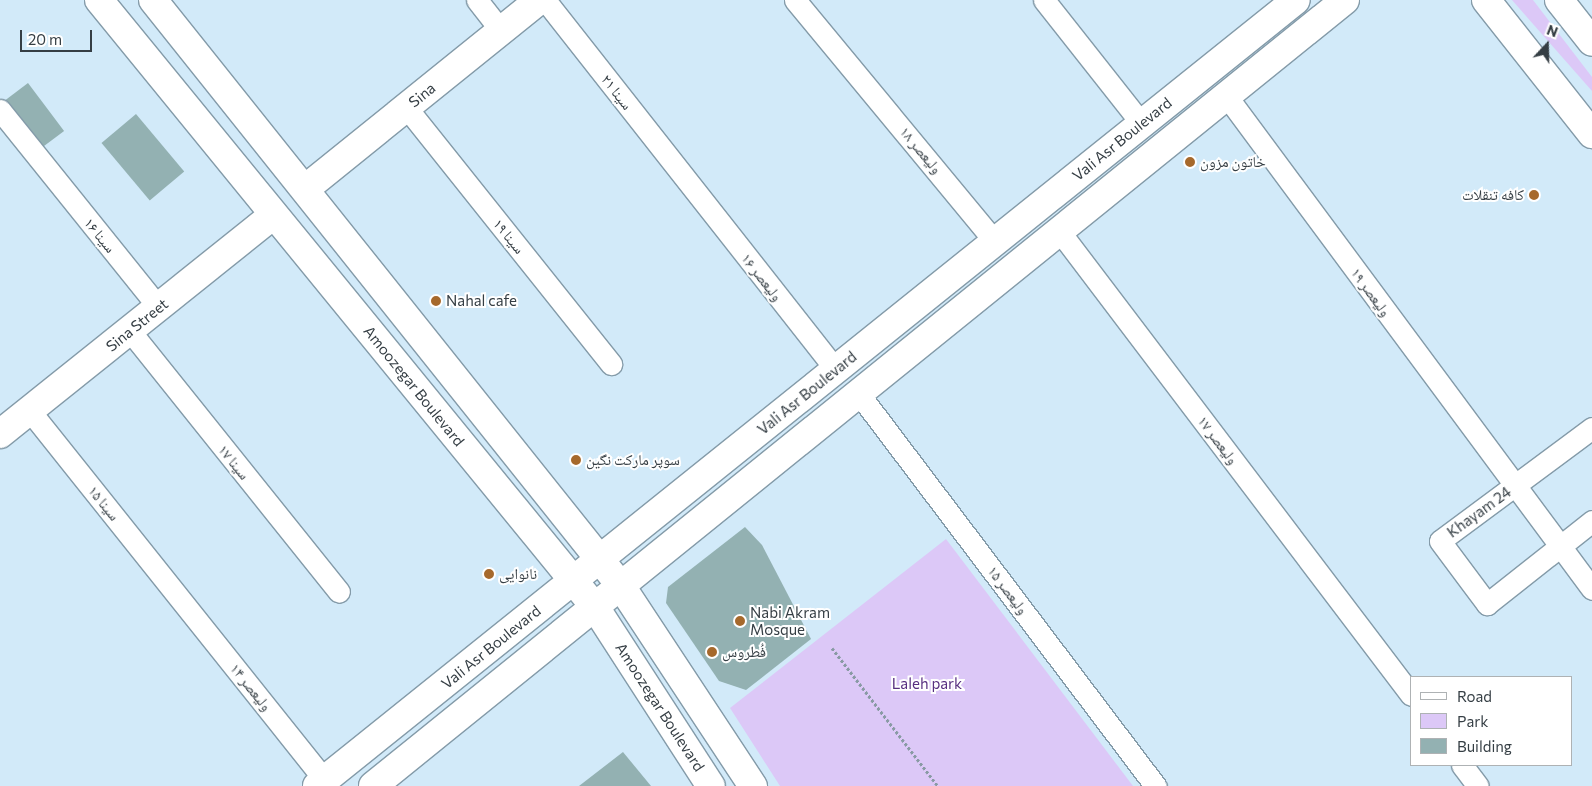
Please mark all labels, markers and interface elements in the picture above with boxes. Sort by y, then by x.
scale bar [22,20,95,52]
north arrow [1522,20,1572,70]
text: N [1545,21,1561,40]
text: 20 m [28,30,62,48]
street label: سینا ۲۱ [598,71,636,113]
street label: Sina [405,79,439,111]
street label: Vali Asr Boulevard [1069,94,1175,184]
street label: ولیعصر ۱۸ [896,123,946,177]
place label: خاتون مزون [1200,153,1266,171]
marker: خاتون مزون [1184,156,1196,168]
place label: کافه تنقلات [1462,186,1524,204]
marker: کافه تنقلات [1528,189,1540,201]
street label: سینا ۱۶ [80,214,120,256]
street label: سینا ۱۹ [489,215,529,257]
street label: ولیعصر ۱۶ [738,249,786,305]
street label: ولیعصر ۱۹ [1347,264,1395,320]
place label: Nahal cafe [446,292,517,310]
street label: Sina Street [102,295,172,355]
marker: Nahal cafe [430,295,442,307]
street label: Amoozegar Boulevard [360,322,468,450]
street label: Vali Asr Boulevard [754,348,860,438]
street label: ولیعصر ۱۷ [1194,412,1242,468]
street label: سینا ۱۷ [214,441,254,483]
place label: سوپر مارکت نگین [586,451,680,469]
marker: سوپر مارکت نگین [570,454,582,466]
street label: سینا ۱۵ [84,482,124,524]
street label: Khayam 24 [1443,483,1515,541]
street label: ولیعصر ۱۵ [984,562,1032,618]
place label: نانوایی [499,565,537,583]
marker: نانوایی [483,568,495,580]
street label: Vali Asr Boulevard [438,602,544,692]
place label: Nabi Akram Mosque [750,603,830,638]
marker: Nabi Akram Mosque [734,615,746,627]
street label: Amoozegar Boulevard [612,639,708,775]
place label: فُطروس [722,643,766,661]
marker: فُطروس [706,646,718,658]
street label: ولیعصر ۱۴ [226,660,276,714]
park label: Laleh park [892,675,962,693]
legend [1410,676,1572,766]
text: Road [1457,687,1492,705]
text: Park [1457,712,1488,730]
text: Building [1457,737,1512,755]

